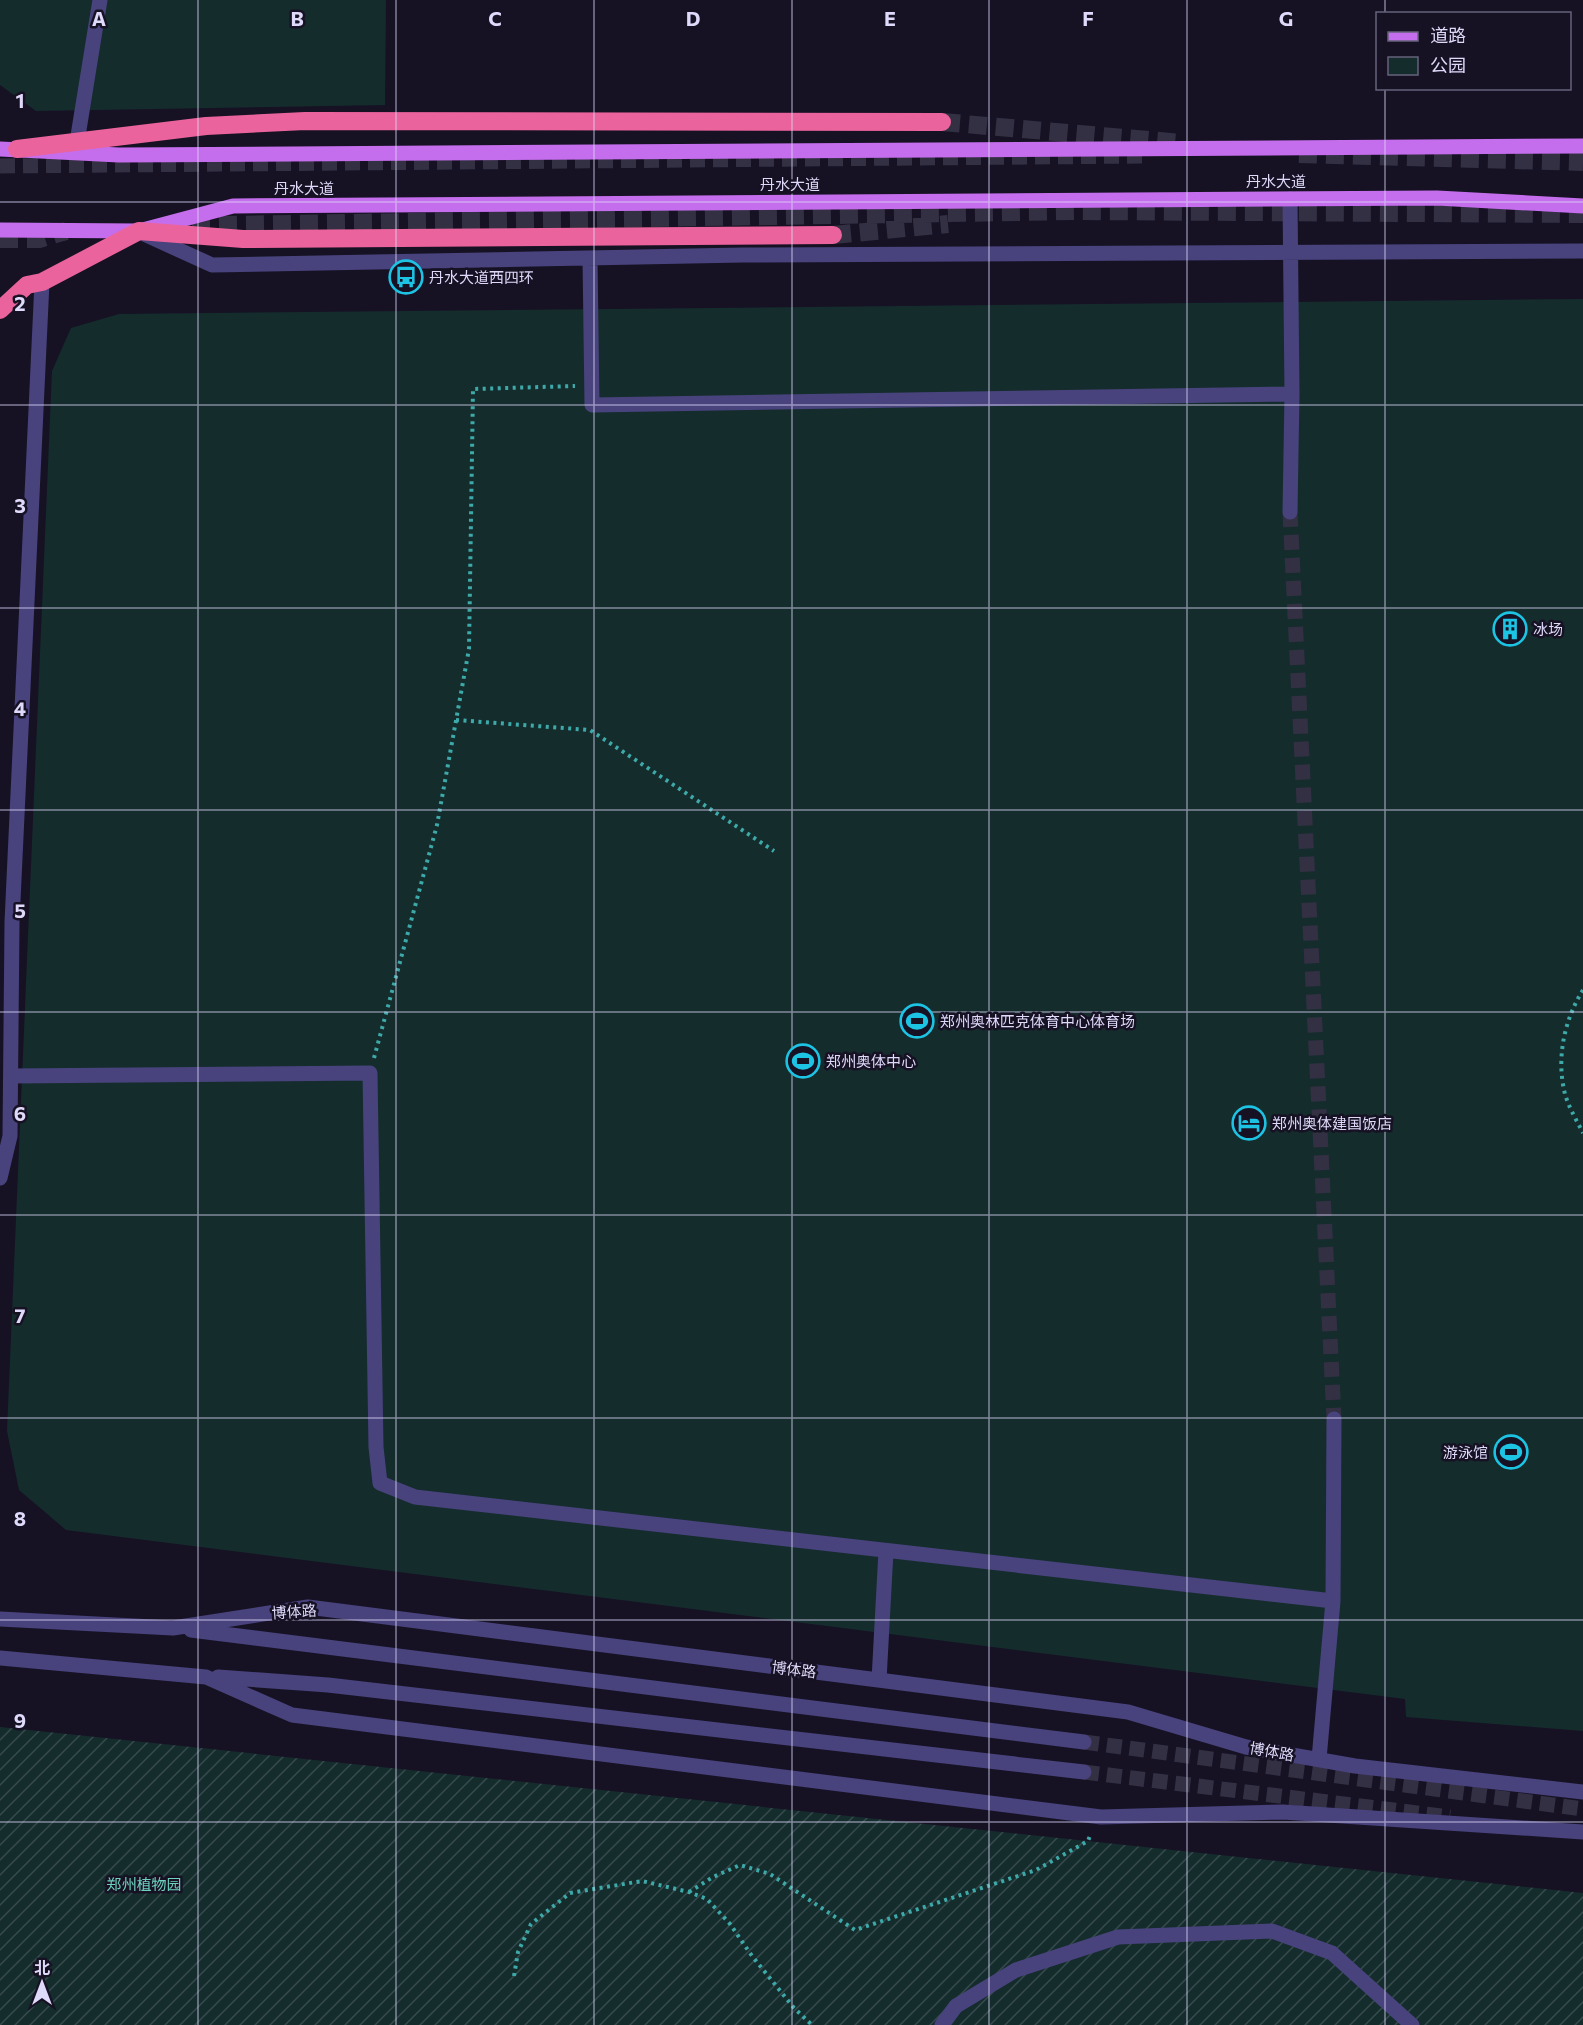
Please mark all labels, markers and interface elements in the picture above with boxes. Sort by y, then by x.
text: A [92,6,106,30]
text: B [290,6,304,30]
text: C [488,6,502,30]
text: D [686,6,700,30]
text: E [884,6,896,30]
text: F [1082,6,1094,30]
text: G [1279,6,1293,30]
legend [1376,12,1571,90]
text: 道路 [1430,24,1466,46]
text: 公园 [1430,54,1466,76]
text: 1 [15,88,25,112]
street label: 丹水大道 [1246,172,1306,190]
street label: 丹水大道 [760,175,820,193]
street label: 丹水大道 [274,179,334,197]
bus stop icon: 丹水大道西四环 [388,259,424,295]
place label: 丹水大道西四环 [429,268,534,286]
text: 2 [14,291,26,315]
text: 3 [14,493,26,517]
building icon: 冰场 [1492,611,1528,647]
place label: 冰场 [1533,620,1563,638]
text: 4 [14,696,26,720]
text: 5 [14,898,26,922]
sports icon: 郑州奥林匹克体育中心体育场 [899,1003,935,1039]
place label: 郑州奥林匹克体育中心体育场 [940,1012,1135,1030]
sports icon: 郑州奥体中心 [785,1043,821,1079]
place label: 郑州奥体中心 [826,1052,916,1070]
text: 6 [14,1101,26,1125]
hotel icon: 郑州奥体建国饭店 [1231,1105,1267,1141]
place label: 郑州奥体建国饭店 [1272,1114,1392,1132]
text: 7 [15,1303,26,1327]
sports icon: 游泳馆 [1493,1434,1529,1470]
place label: 游泳馆 [1443,1443,1488,1461]
text: 8 [14,1506,26,1530]
street label: 博体路 [271,1600,317,1622]
street label: 博体路 [771,1657,817,1681]
text: 9 [14,1708,26,1732]
street label: 博体路 [1248,1738,1296,1764]
park label: 郑州植物园 [106,1875,182,1893]
north arrow [12,1953,72,2013]
text: 北 [34,1958,50,1977]

